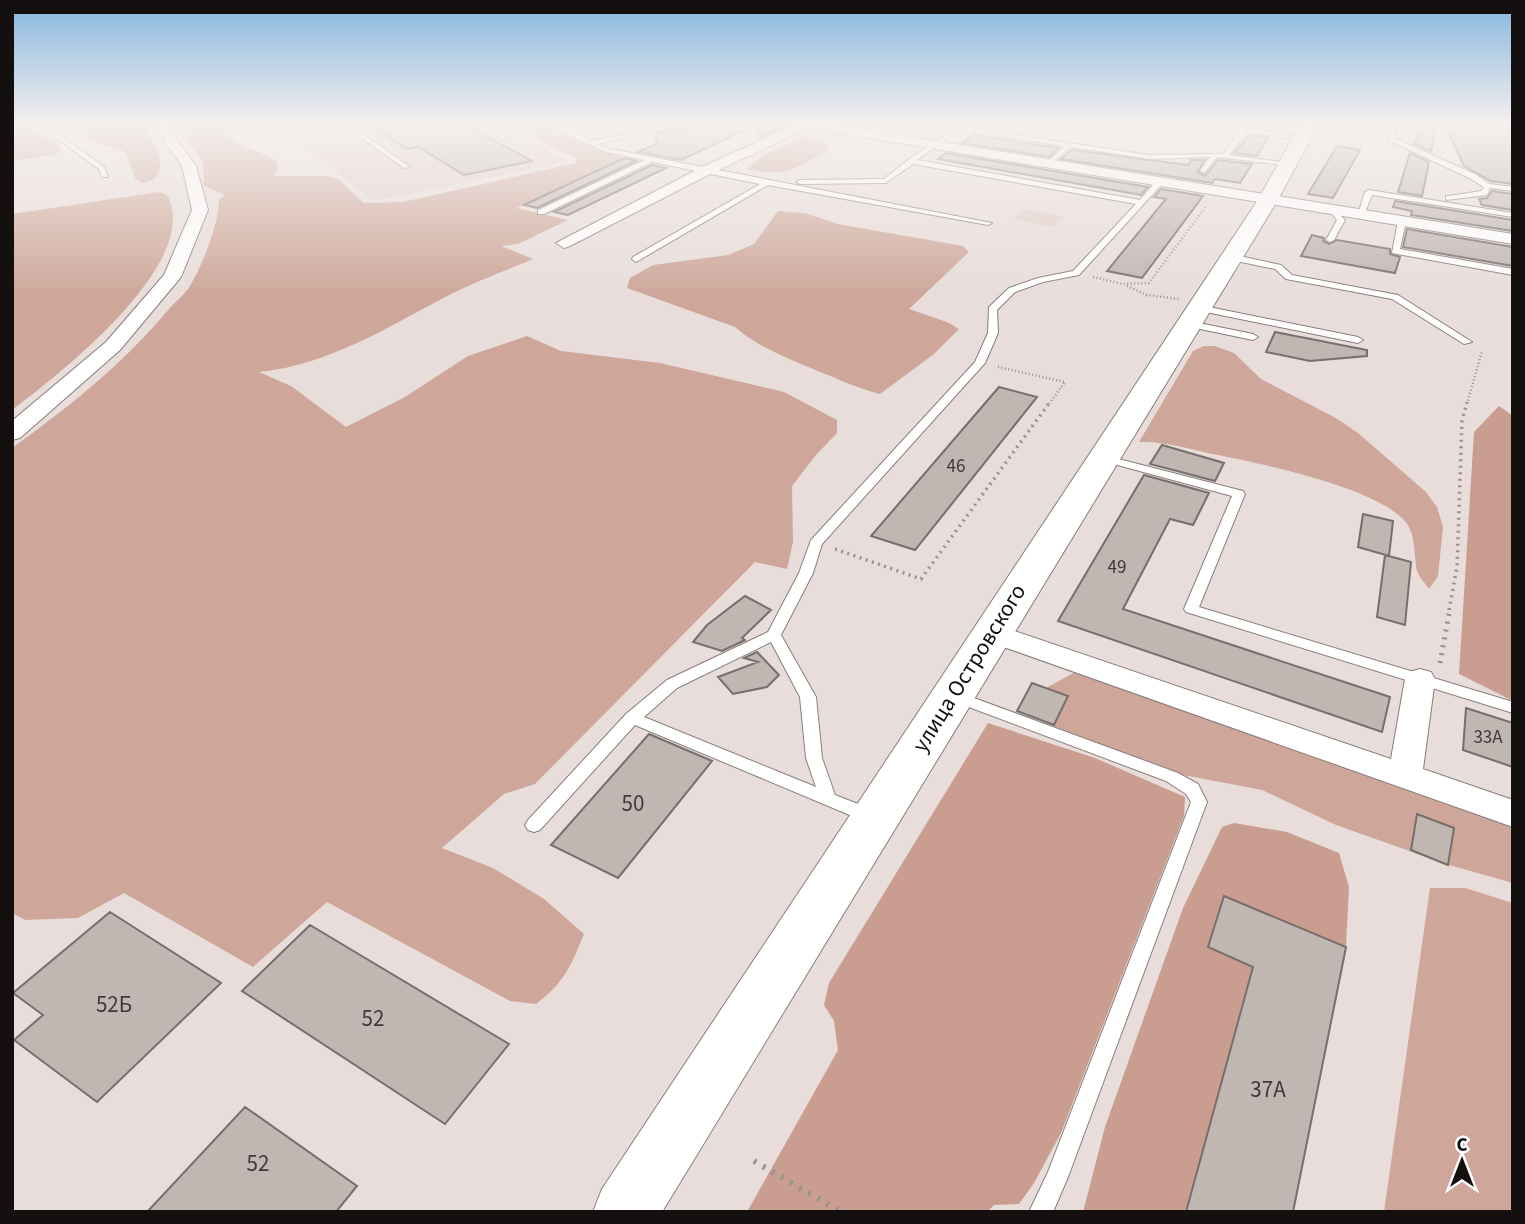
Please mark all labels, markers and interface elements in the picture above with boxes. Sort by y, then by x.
house number: 46 [947,453,965,480]
house number: 49 [1108,554,1126,581]
street label: улица Островского [904,578,1034,758]
house number: 33А [1473,724,1503,751]
house number: 50 [622,787,644,820]
house number: 52Б [96,988,132,1021]
house number: 52 [362,1002,384,1035]
house number: 37А [1250,1073,1286,1106]
north arrow [1427,1126,1497,1196]
text: С [1456,1132,1468,1159]
house number: 52 [247,1147,269,1180]

